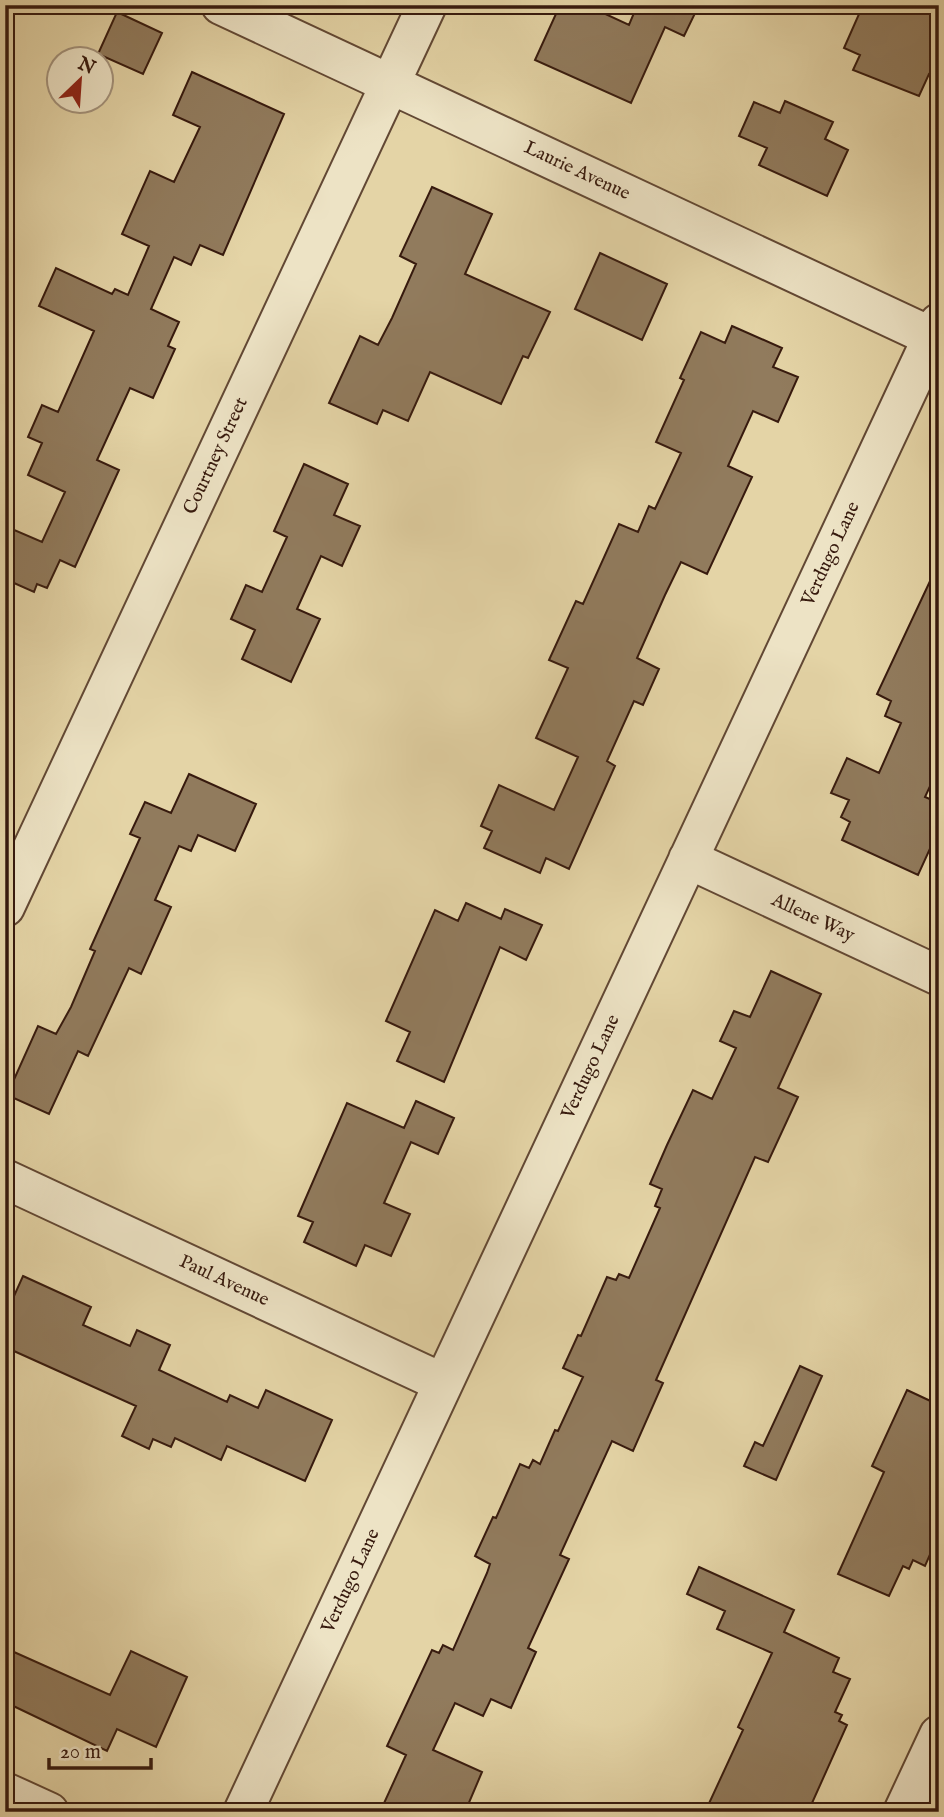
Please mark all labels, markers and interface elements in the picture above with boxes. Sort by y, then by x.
north arrow [46,46,116,116]
text: N [73,52,99,81]
street label: Laurie Avenue [520,136,634,206]
street label: Courtney Street [178,393,254,518]
street label: Verdugo Lane [796,498,866,611]
street label: Allene Way [767,888,859,948]
street label: Verdugo Lane [556,1011,626,1124]
street label: Paul Avenue [175,1250,273,1312]
street label: Verdugo Lane [316,1525,386,1638]
scale bar [49,1726,150,1770]
text: 20 m [60,1739,101,1766]

